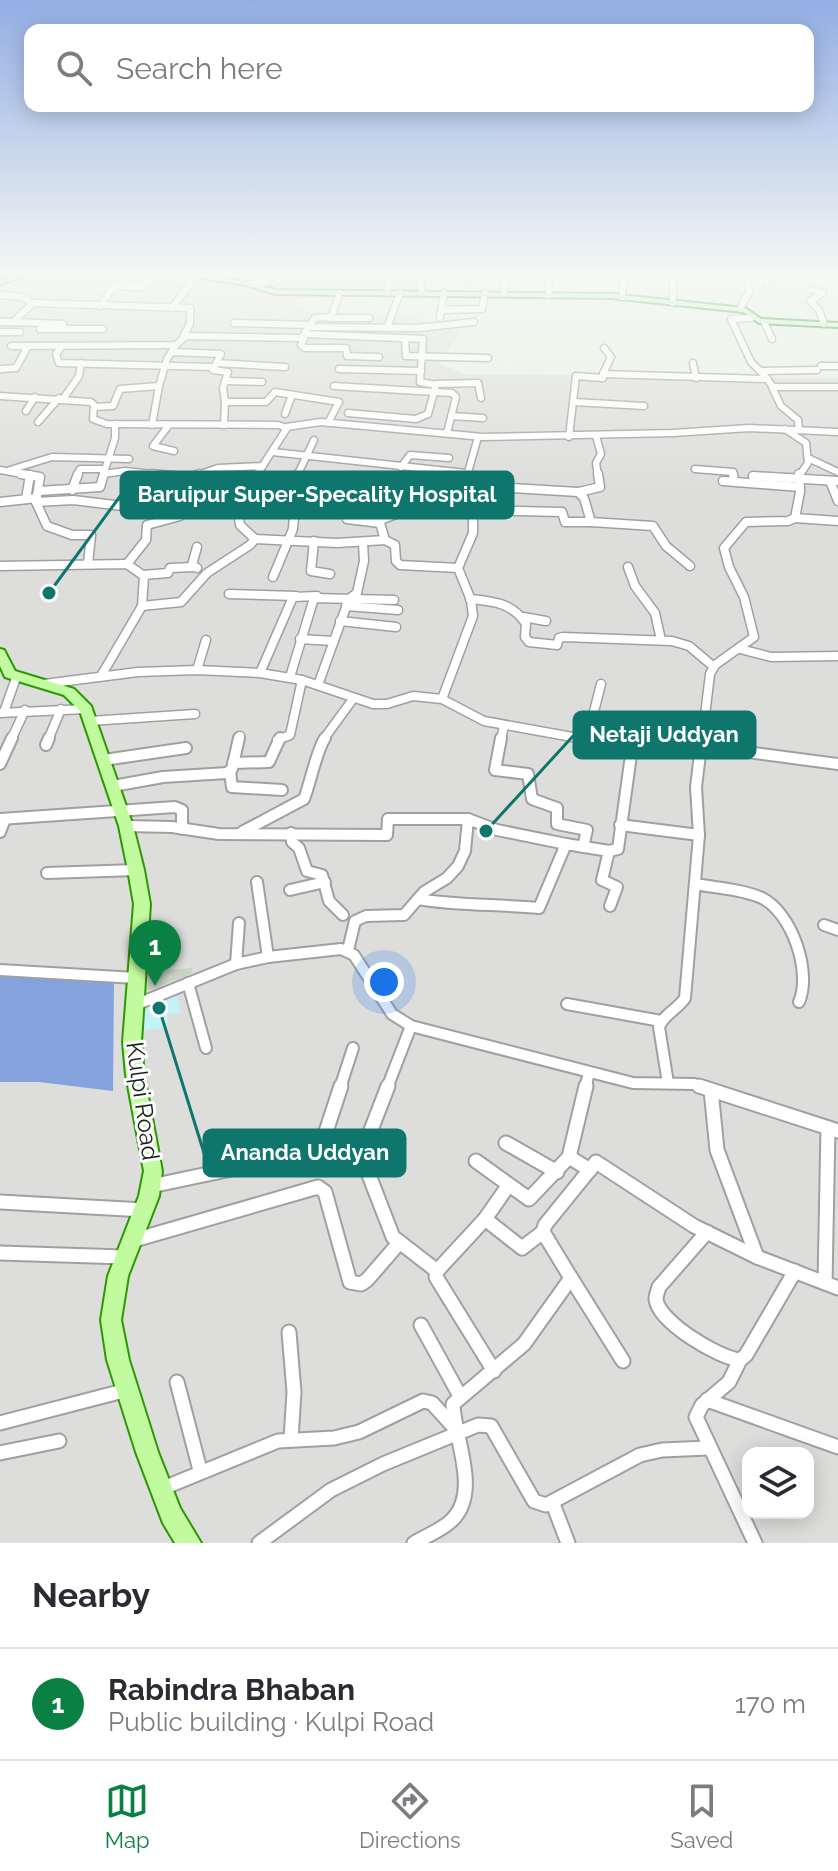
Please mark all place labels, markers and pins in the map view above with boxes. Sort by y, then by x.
callout: Baruipur Super-Specality Hospital [121,472,513,518]
callout: Netaji Uddyan [574,712,755,758]
pin: 1 [129,920,181,986]
callout: Ananda Uddyan [204,1130,405,1176]

